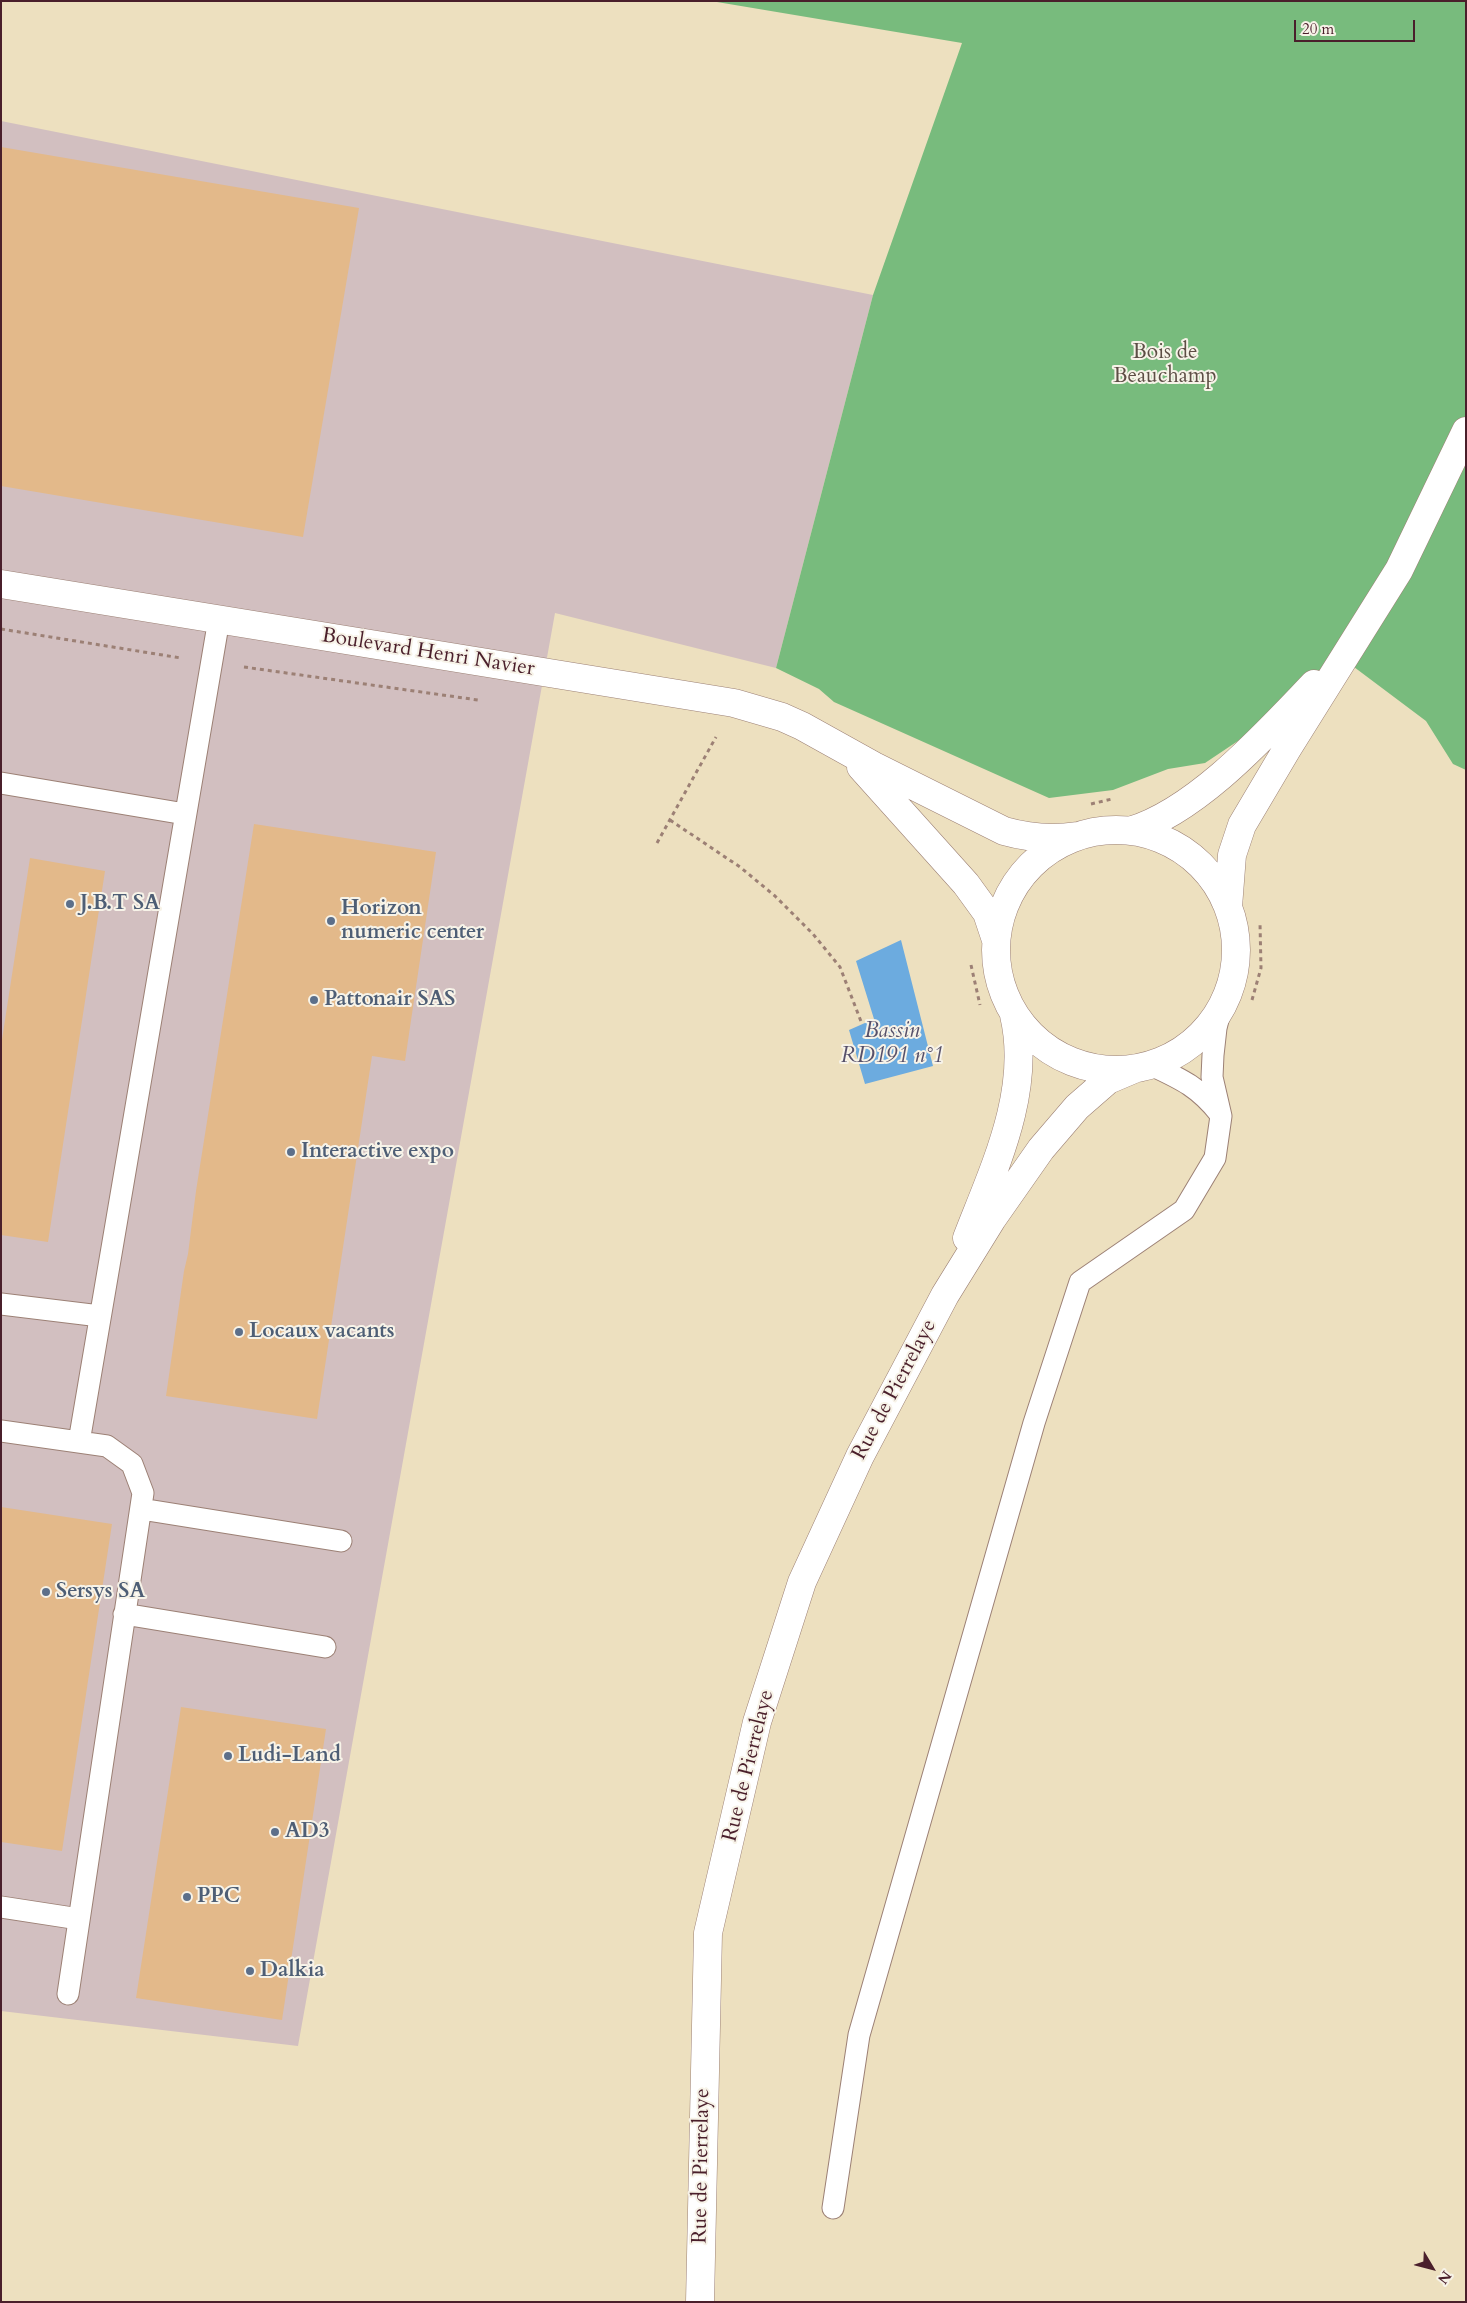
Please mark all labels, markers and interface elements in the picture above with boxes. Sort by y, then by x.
scale bar [1297,10,1418,42]
text: 20 m [1302,19,1334,39]
park label: Bois de Beauchamp [1113,340,1217,390]
street label: Boulevard Henri Navier [320,624,536,682]
place label: J.B.T SA [80,891,160,917]
place label: Horizon numeric center [341,896,484,946]
marker: J.B.T SA [64,898,76,910]
marker: Horizon numeric center [325,915,337,927]
place label: Pattonair SAS [324,987,455,1013]
marker: Pattonair SAS [308,994,320,1006]
water label: Bassin RD191 n°1 [841,1019,943,1070]
place label: Interactive expo [301,1139,454,1165]
marker: Interactive expo [285,1146,297,1158]
street label: Rue de Pierrelaye [847,1315,943,1465]
place label: Locaux vacants [249,1319,395,1345]
marker: Locaux vacants [233,1326,245,1338]
place label: Sersys SA [56,1579,145,1605]
marker: Sersys SA [40,1586,52,1598]
street label: Rue de Pierrelaye [718,1688,780,1844]
place label: Ludi-Land [238,1743,341,1769]
marker: Ludi-Land [222,1750,234,1762]
place label: AD3 [285,1819,330,1845]
marker: AD3 [269,1826,281,1838]
place label: PPC [197,1884,240,1910]
marker: PPC [181,1891,193,1903]
place label: Dalkia [260,1958,325,1984]
marker: Dalkia [244,1965,256,1977]
street label: Rue de Pierrelaye [688,2088,716,2244]
north arrow [1407,2243,1457,2293]
text: N [1433,2267,1456,2288]

